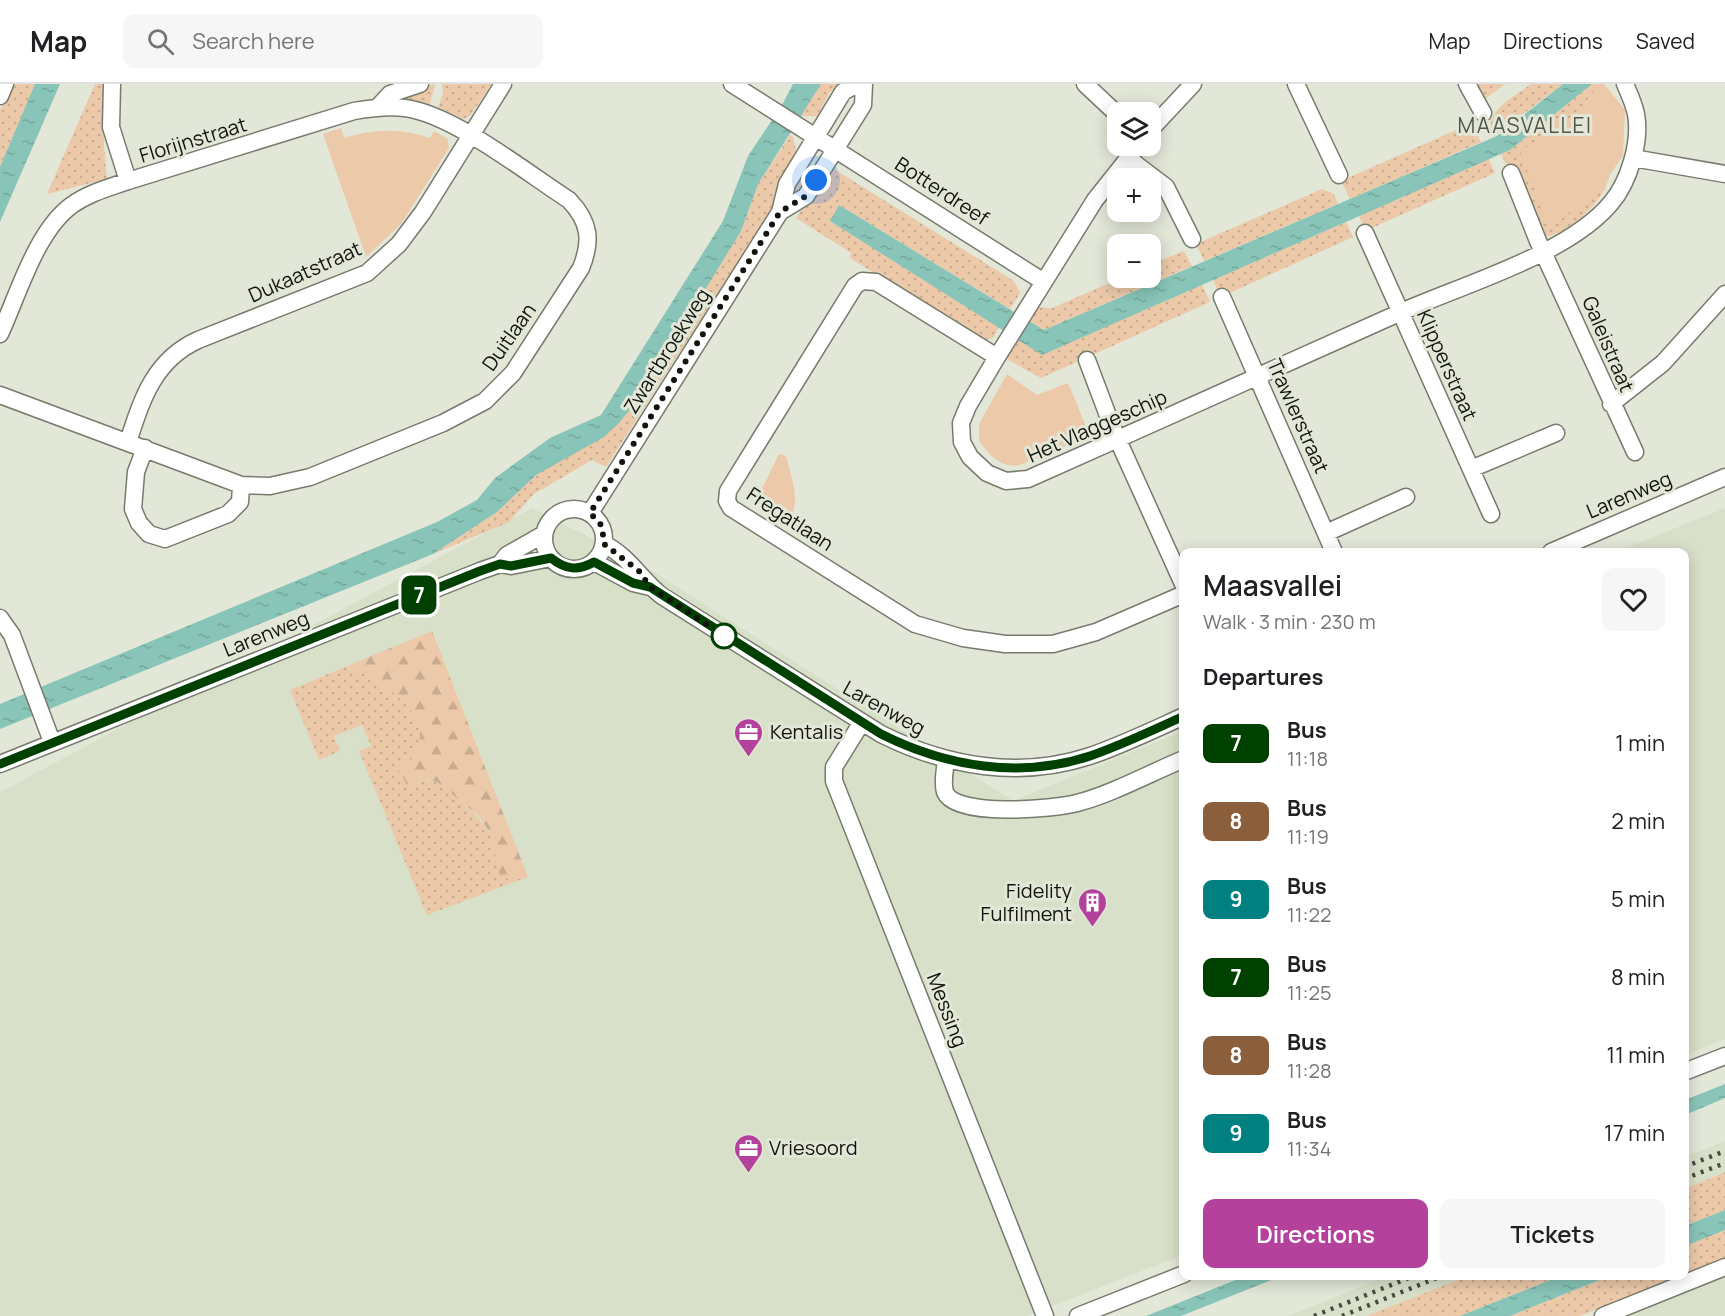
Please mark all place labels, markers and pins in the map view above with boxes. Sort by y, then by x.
unlabelled marker [711,623,737,649]
office icon: Kentalis [733,716,765,758]
place label: Kentalis [770,718,843,745]
place label: Fidelity Fulfilment [980,877,1072,927]
building icon: Fidelity Fulfilment [1077,886,1109,928]
office icon: Vriesoord [732,1132,764,1174]
place label: Vriesoord [769,1134,858,1161]

